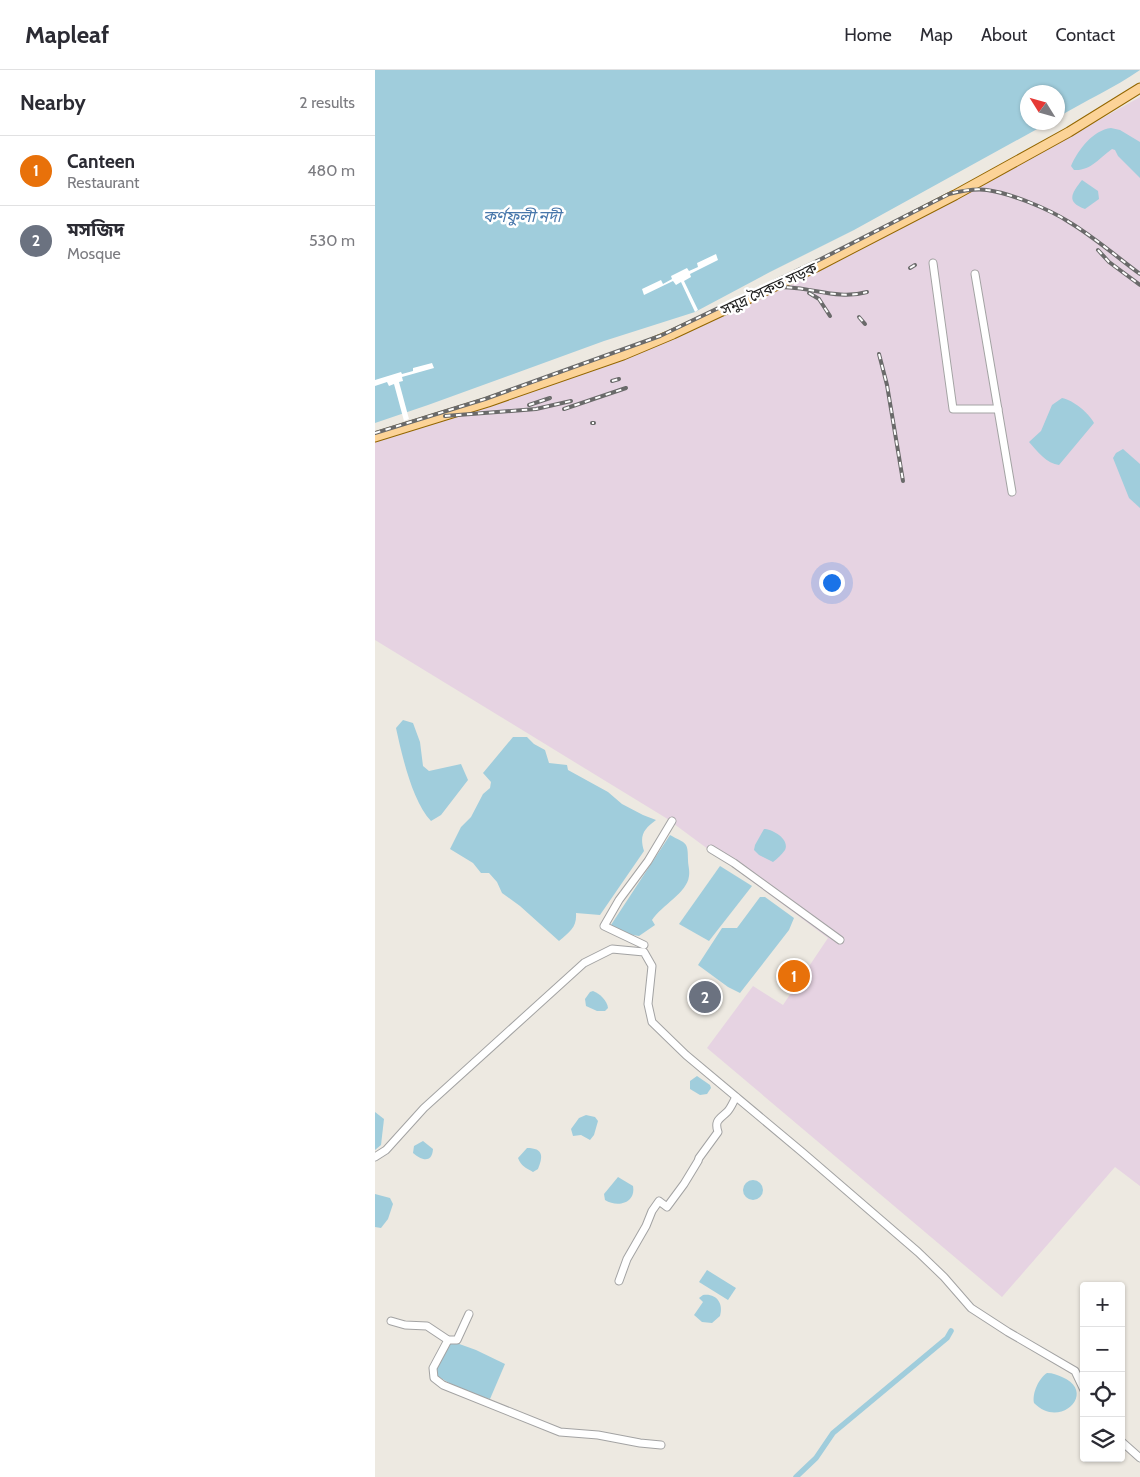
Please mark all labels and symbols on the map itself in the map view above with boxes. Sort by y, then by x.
north arrow [1020,85,1065,130]
water label: কর্ণফুলী নদী [483,207,564,226]
street label: সমুদ্র সৈকত সড়ক [717,258,821,320]
your location [819,570,845,596]
pin: 1 [778,957,810,995]
pin: 2 [689,978,721,1016]

